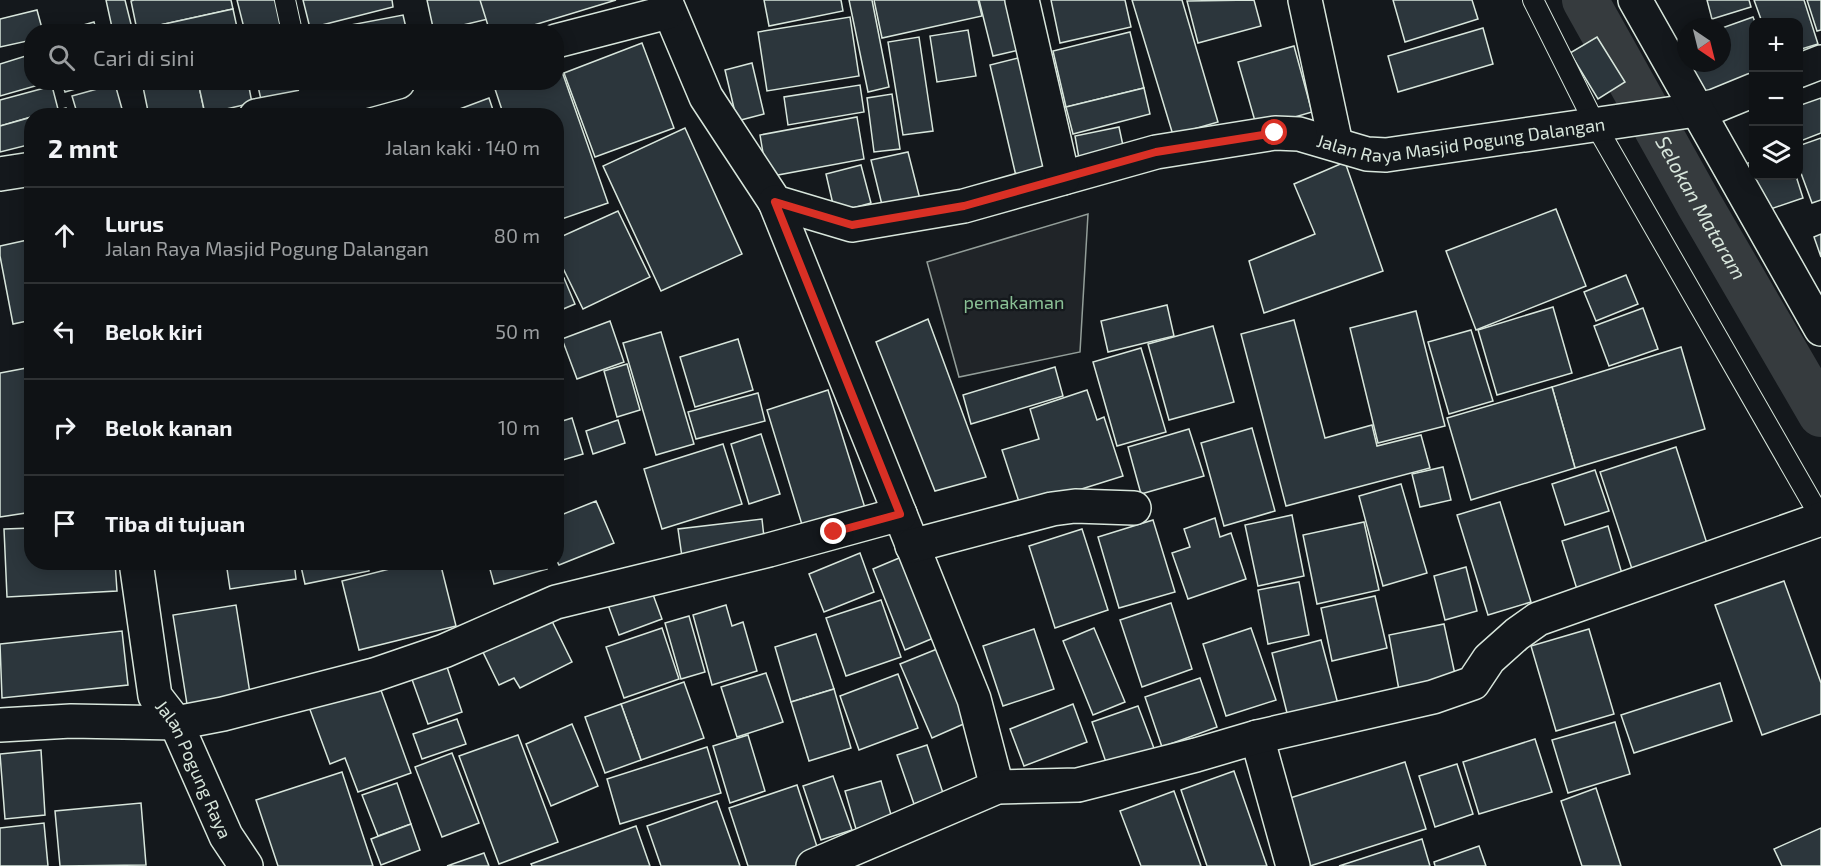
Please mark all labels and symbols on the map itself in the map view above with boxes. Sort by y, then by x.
north arrow [1677,18,1731,72]
street label: Jalan Raya Masjid Pogung Dalangan [1314,112,1606,166]
route start [1261,119,1287,145]
water label: Selokan Mataram [1651,131,1752,284]
park label: pemakaman [964,291,1064,313]
route end [820,518,846,544]
street label: Jalan Pogung Raya [151,695,237,842]

